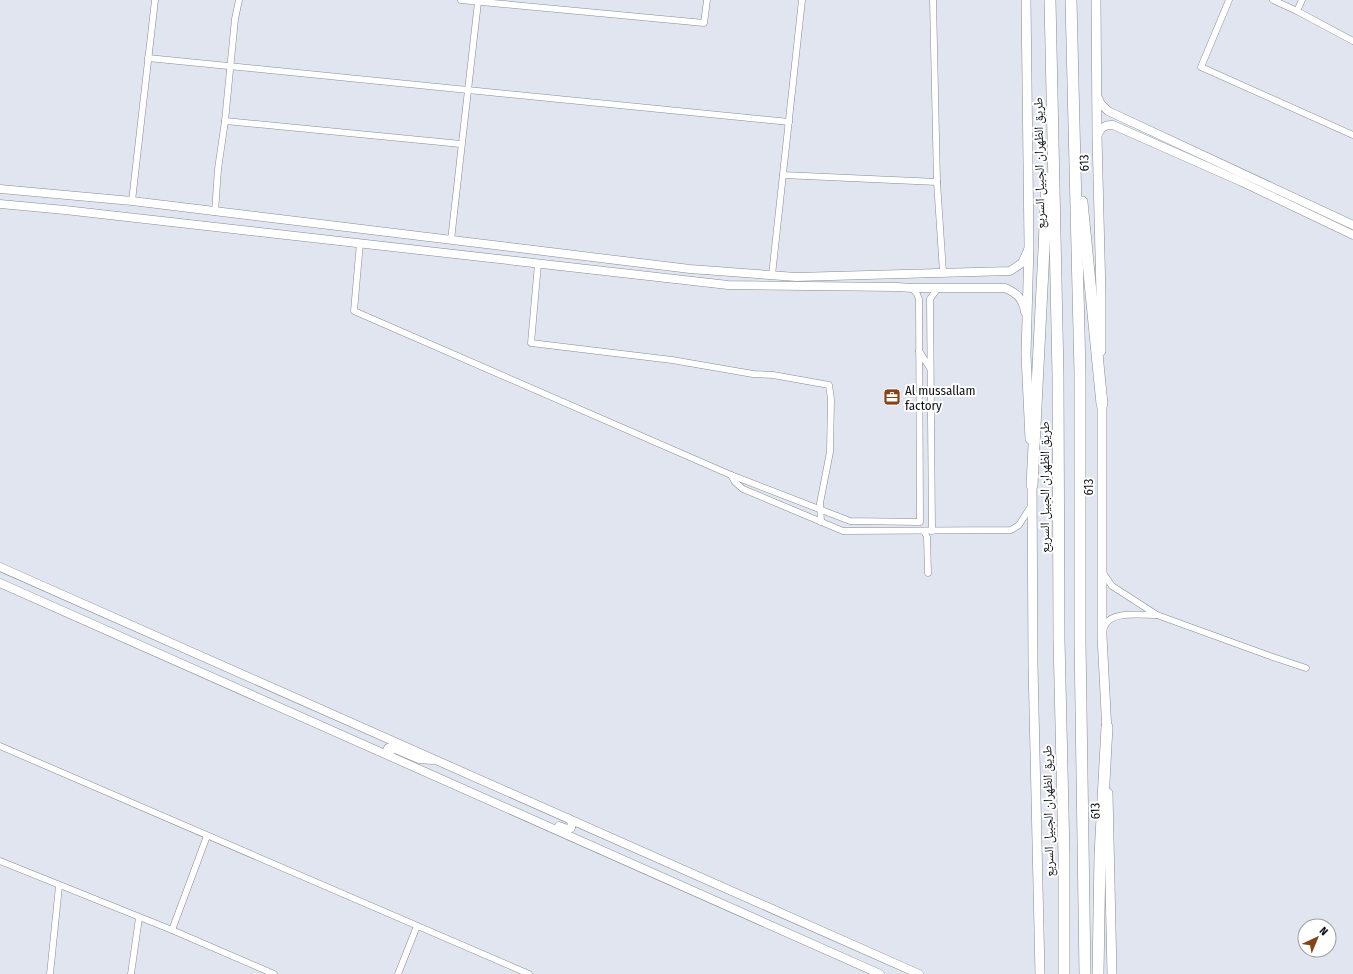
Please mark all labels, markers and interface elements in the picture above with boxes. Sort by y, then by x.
street label: طريق الظهران الجبيل السريع [1030,97,1050,229]
street label: 613 [1076,154,1092,172]
place label: Al mussallam factory [905,383,975,413]
office icon: Al mussallam factory [882,387,902,407]
street label: طريق الظهران الجبيل السريع [1037,421,1054,553]
street label: 613 [1081,478,1096,495]
street label: طريق الظهران الجبيل السريع [1039,745,1059,877]
street label: 613 [1087,802,1103,820]
north arrow [1297,918,1337,958]
text: N [1317,924,1330,938]

